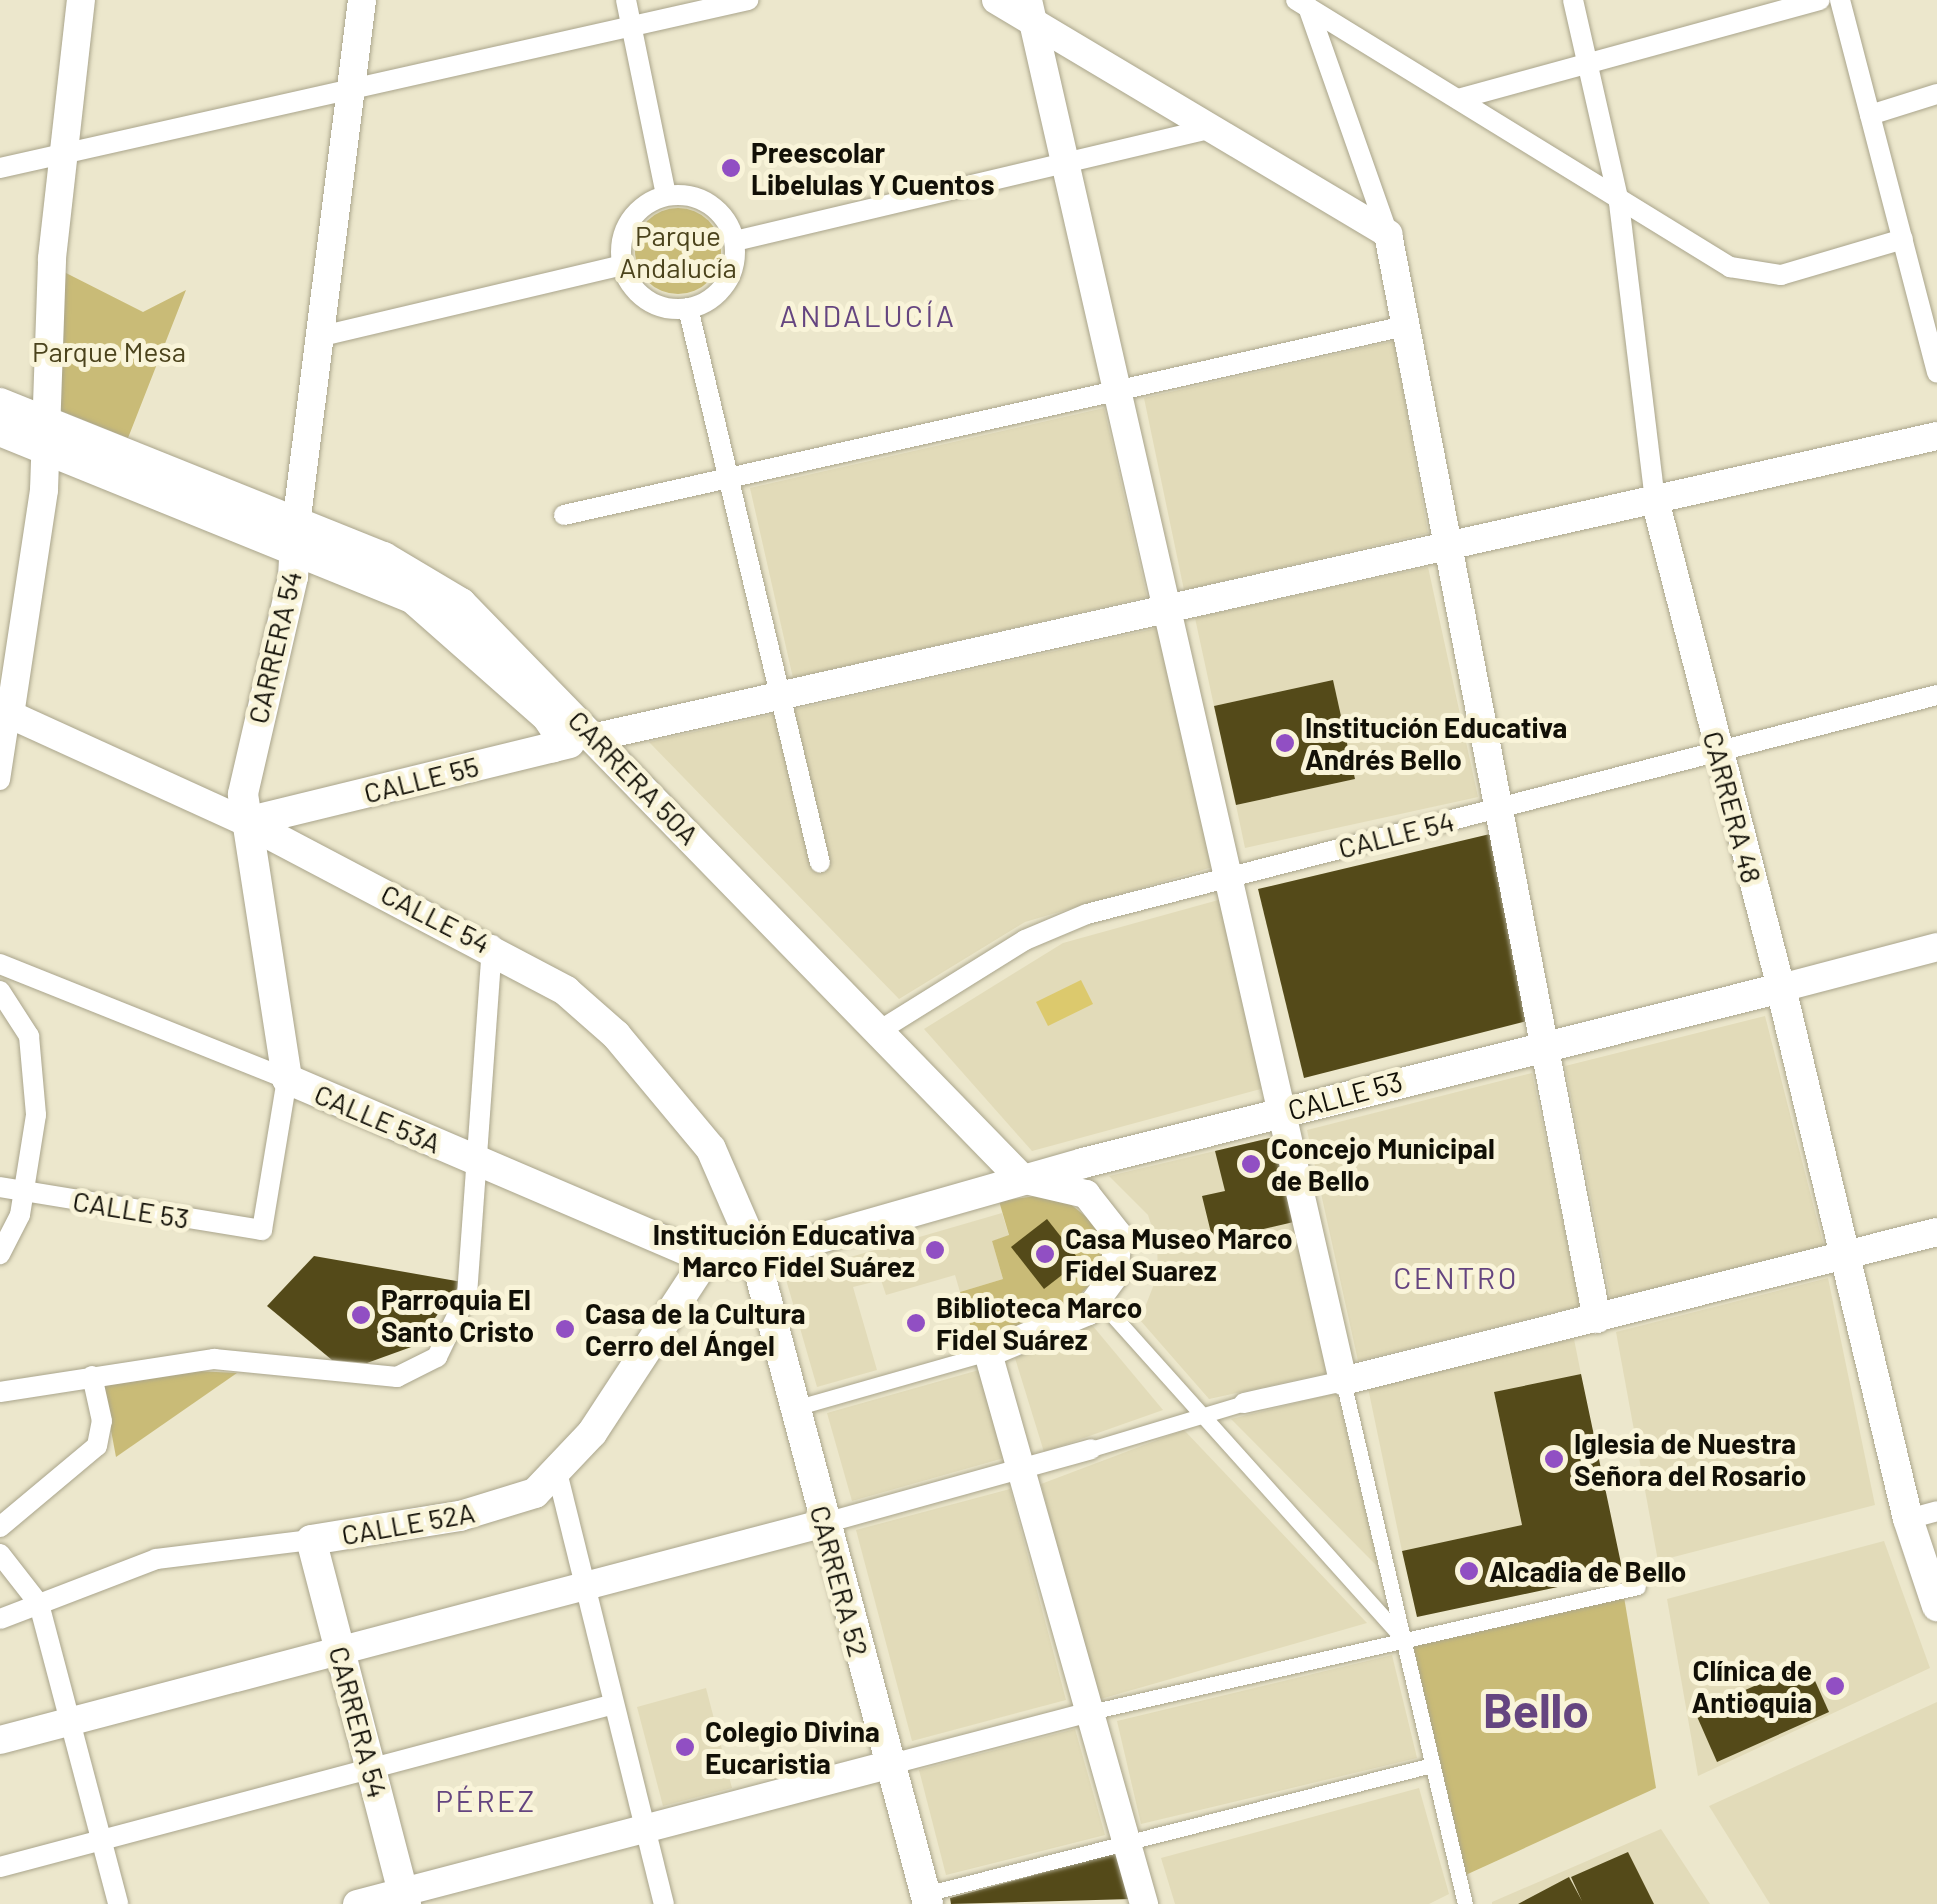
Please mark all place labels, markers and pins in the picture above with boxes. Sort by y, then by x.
place label: Preescolar Libelulas Y Cuentos [751,135,994,201]
marker: Preescolar Libelulas Y Cuentos [720,157,742,179]
place label: Institución Educativa Andrés Bello [1305,710,1567,776]
marker: Institución Educativa Andrés Bello [1274,732,1296,754]
place label: Concejo Municipal de Bello [1271,1131,1495,1197]
marker: Concejo Municipal de Bello [1240,1153,1262,1175]
place label: Institución Educativa Marco Fidel Suárez [653,1217,915,1283]
place label: Casa Museo Marco Fidel Suarez [1065,1221,1293,1287]
marker: Institución Educativa Marco Fidel Suárez [924,1239,946,1261]
marker: Casa Museo Marco Fidel Suarez [1034,1243,1056,1265]
place label: Parroquia El Santo Cristo [381,1282,534,1348]
place label: Biblioteca Marco Fidel Suárez [936,1290,1142,1356]
place label: Casa de la Cultura Cerro del Ángel [585,1296,805,1362]
marker: Parroquia El Santo Cristo [350,1304,372,1326]
marker: Biblioteca Marco Fidel Suárez [905,1312,927,1334]
marker: Casa de la Cultura Cerro del Ángel [554,1318,576,1340]
place label: Iglesia de Nuestra Señora del Rosario [1574,1426,1806,1492]
marker: Iglesia de Nuestra Señora del Rosario [1543,1448,1565,1470]
place label: Alcadia de Bello [1489,1554,1686,1588]
marker: Alcadia de Bello [1458,1560,1480,1582]
place label: Clínica de Antioquia [1691,1653,1812,1719]
marker: Clínica de Antioquia [1822,1673,1848,1699]
place label: Colegio Divina Eucaristia [705,1714,880,1780]
marker: Colegio Divina Eucaristia [674,1736,696,1758]

